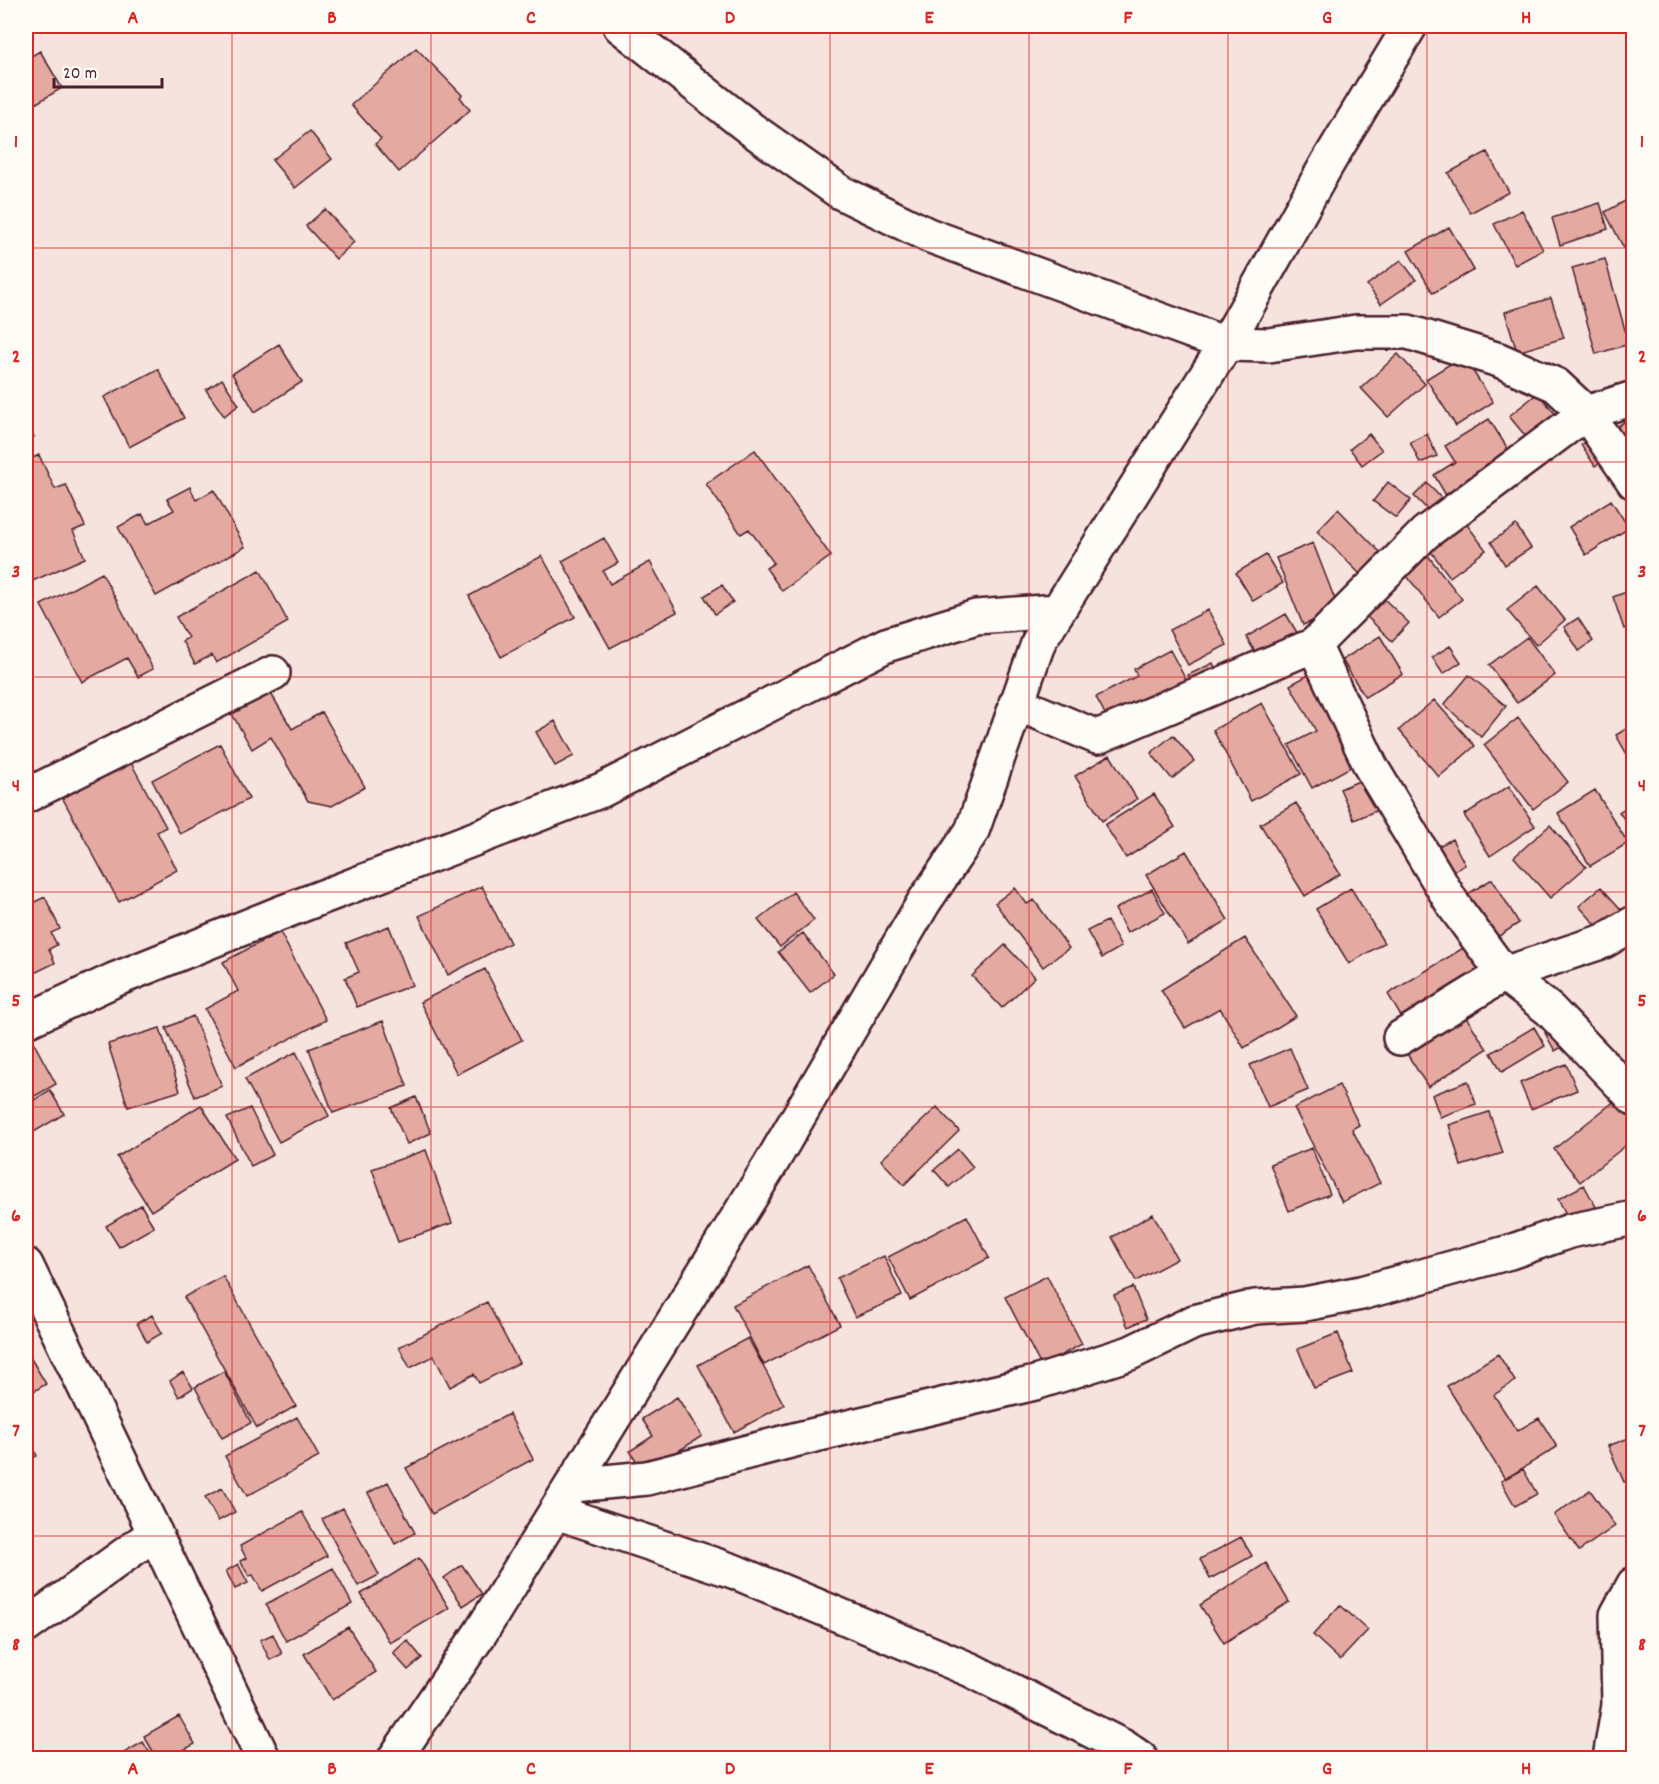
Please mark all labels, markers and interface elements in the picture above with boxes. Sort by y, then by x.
text: A [128,5,139,33]
text: B [327,5,337,33]
text: C [526,5,536,33]
text: D [725,5,736,33]
text: E [924,5,934,33]
text: F [1124,5,1134,33]
text: G [1322,5,1332,33]
text: H [1521,5,1531,33]
scale bar [54,51,162,89]
text: 20 m [63,62,97,87]
text: 1 [14,129,18,157]
text: 1 [1640,129,1644,157]
text: 2 [12,344,20,372]
text: 2 [1638,344,1646,372]
text: 3 [12,559,20,587]
text: 3 [1638,559,1646,587]
text: 4 [12,773,20,801]
text: 4 [1638,773,1646,801]
text: 5 [11,988,21,1016]
text: 5 [1637,988,1647,1016]
text: 6 [11,1203,21,1231]
text: 6 [1637,1203,1647,1231]
text: 7 [12,1418,20,1446]
text: 7 [1638,1418,1646,1446]
text: 8 [12,1632,20,1660]
text: 8 [1638,1632,1646,1660]
text: A [128,1756,139,1784]
text: B [327,1756,337,1784]
text: C [526,1756,536,1784]
text: D [725,1756,736,1784]
text: E [924,1756,934,1784]
text: F [1124,1756,1134,1784]
text: G [1322,1756,1332,1784]
text: H [1521,1756,1531,1784]

